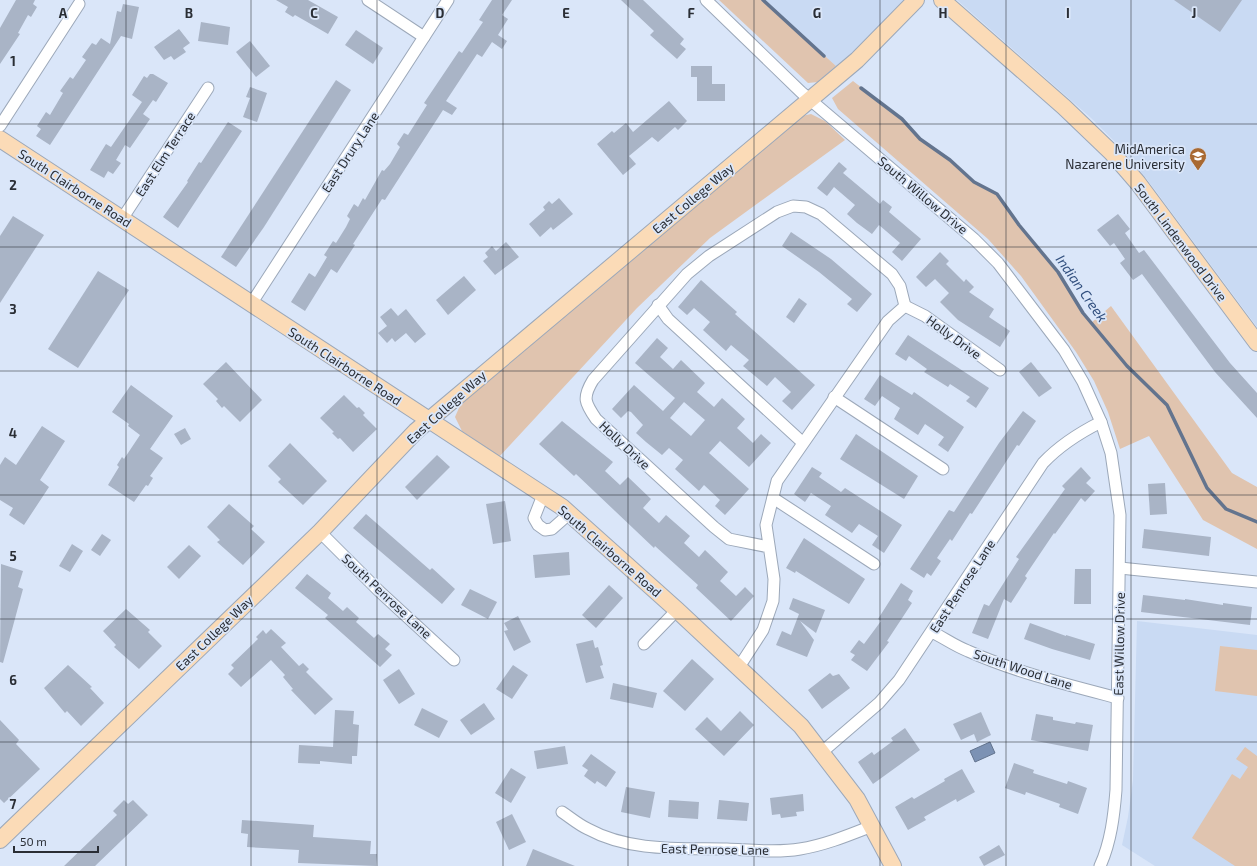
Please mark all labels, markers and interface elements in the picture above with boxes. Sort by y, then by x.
text: A [59,5,68,21]
text: B [185,5,193,21]
text: C [310,5,318,21]
text: D [436,5,445,21]
text: E [562,5,570,21]
text: F [687,5,695,21]
text: G [813,5,821,21]
text: H [939,5,948,21]
text: I [1066,5,1070,21]
text: J [1192,5,1196,21]
text: 1 [10,53,16,69]
street label: East Elm Terrace [132,109,198,199]
street label: East Drury Lane [318,109,382,195]
place label: MidAmerica Nazarene University [1065,141,1185,172]
street label: South Clairborne Road [15,145,135,231]
school or university icon: MidAmerica Nazarene University [1188,146,1208,171]
street label: South Willow Drive [875,153,971,237]
street label: East College Way [649,159,737,237]
text: 2 [9,177,17,193]
street label: South Lindenwood Drive [1131,180,1231,304]
water label: Indian Creek [1053,251,1111,325]
text: 3 [9,301,17,317]
street label: Holly Drive [923,312,985,362]
street label: South Clairborne Road [285,323,405,409]
street label: East College Way [403,367,489,447]
street label: Holly Drive [596,417,654,473]
text: 4 [9,425,17,441]
street label: South Clairborne Road [555,502,665,600]
street label: East Penrose Lane [926,536,998,636]
text: 5 [9,548,17,564]
street label: South Penrose Lane [339,550,435,642]
street label: East College Way [172,592,256,674]
street label: East Willow Drive [1110,592,1128,696]
street label: South Wood Lane [972,645,1074,693]
text: 6 [9,672,17,688]
text: 7 [10,796,17,812]
scale bar [14,828,98,854]
text: 50 m [20,834,47,848]
street label: East Penrose Lane [661,840,769,858]

